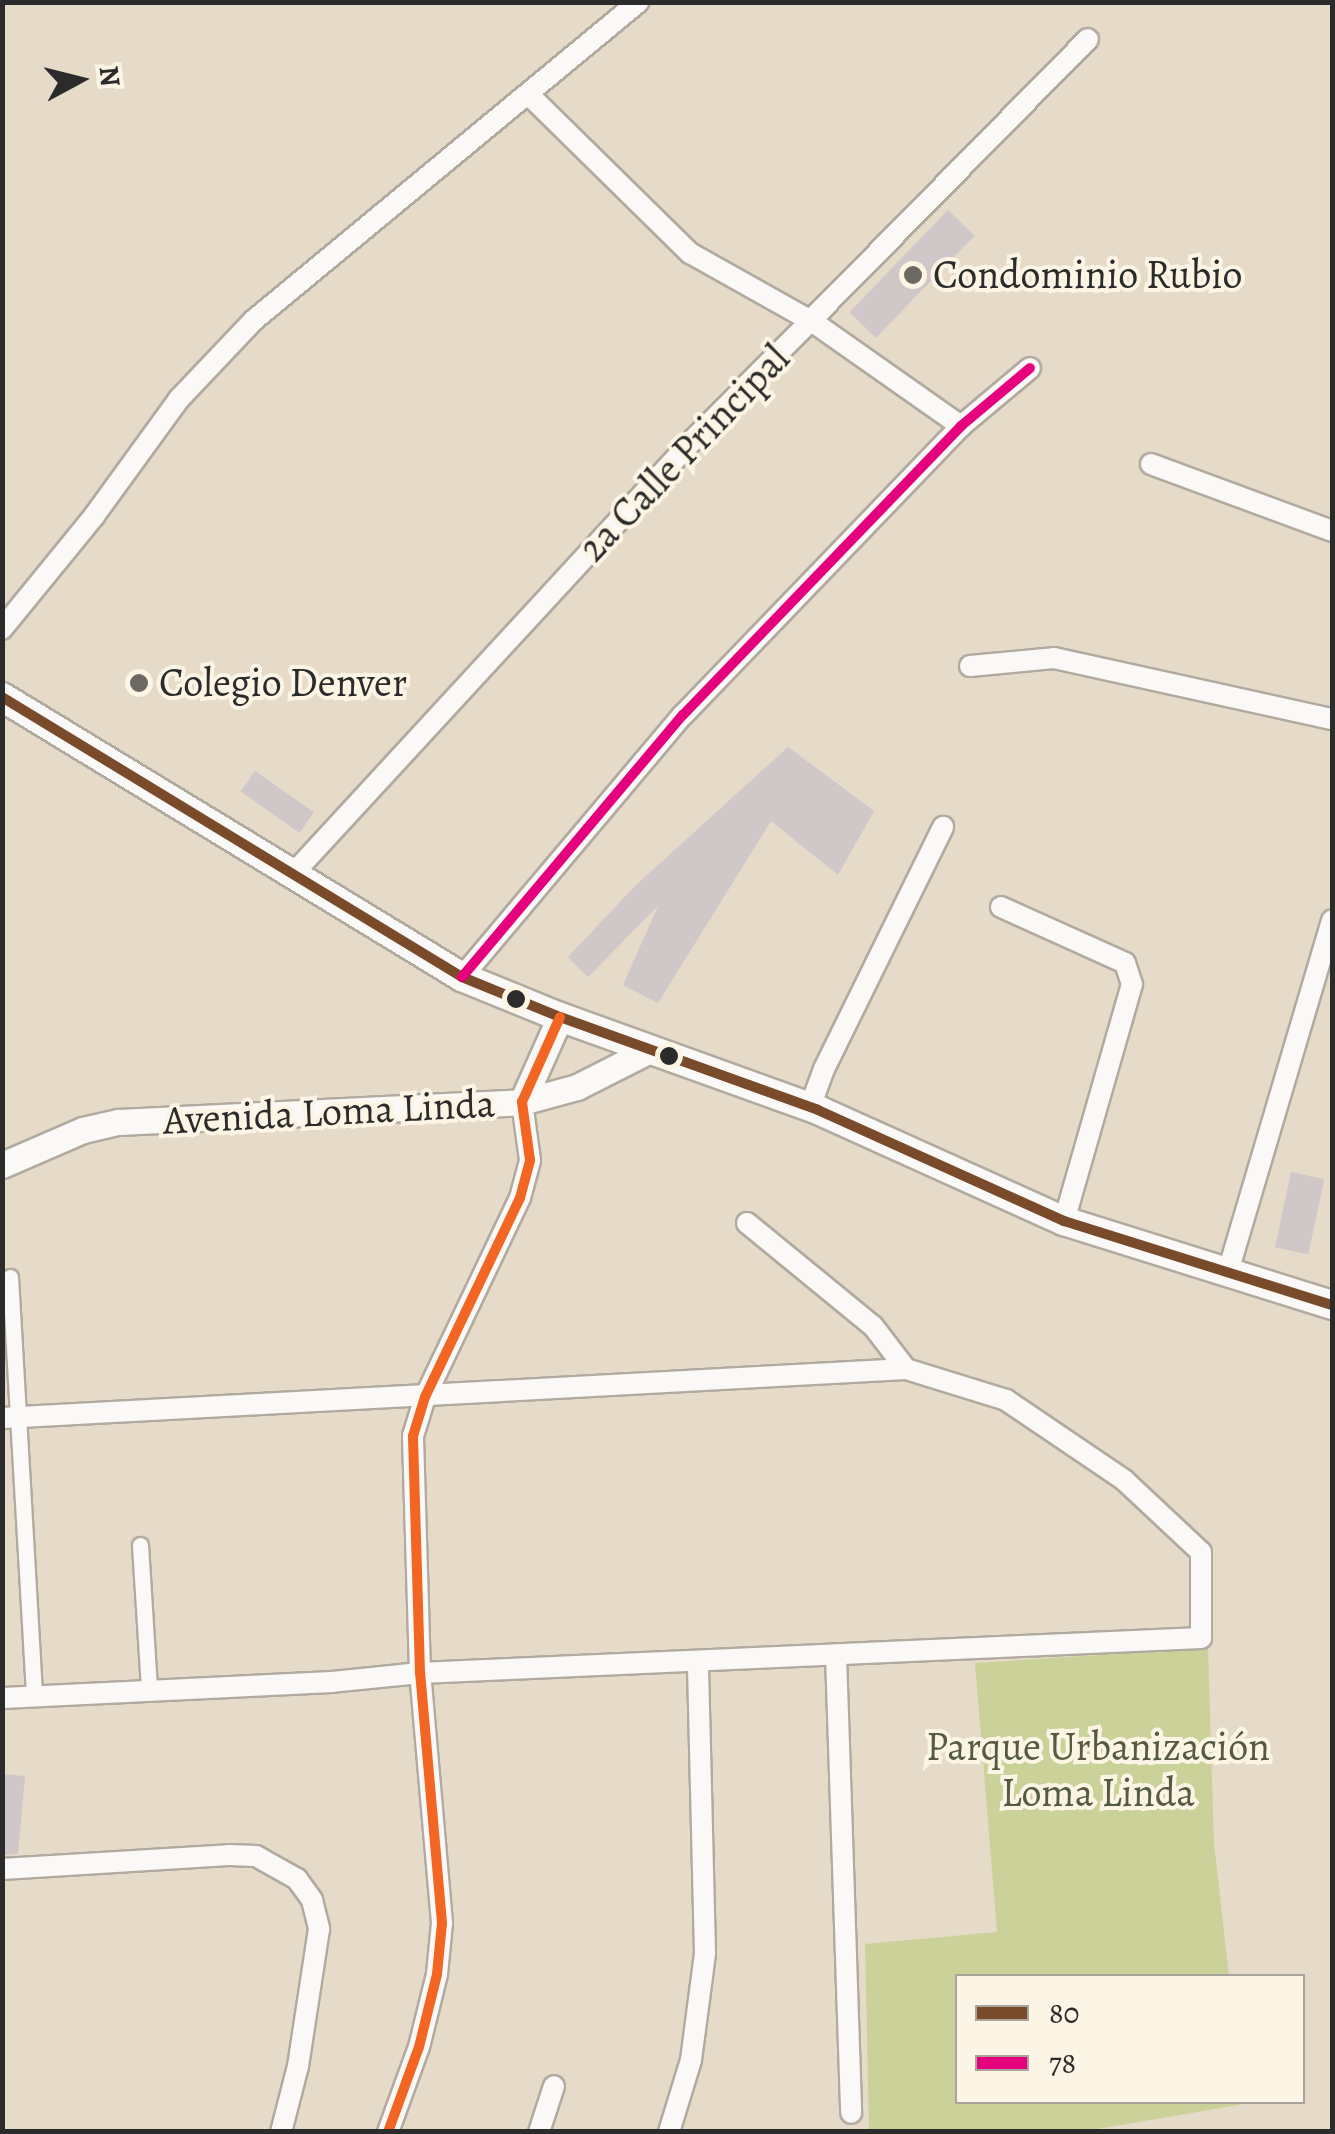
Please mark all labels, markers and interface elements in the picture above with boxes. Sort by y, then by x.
north arrow [30,30,130,130]
text: N [90,64,130,89]
place label: Condominio Rubio [933,251,1242,299]
marker: Condominio Rubio [902,264,924,286]
street label: 2a Calle Principal [569,335,799,571]
place label: Colegio Denver [159,659,407,707]
marker: Colegio Denver [128,672,150,694]
unlabelled marker [506,989,526,1009]
unlabelled marker [659,1046,679,1066]
street label: Avenida Loma Linda [162,1079,496,1145]
park label: Parque Urbanización Loma Linda [926,1723,1270,1817]
legend [955,1974,1305,2104]
text: 80 [1049,1993,1080,2033]
text: 78 [1049,2043,1076,2083]

